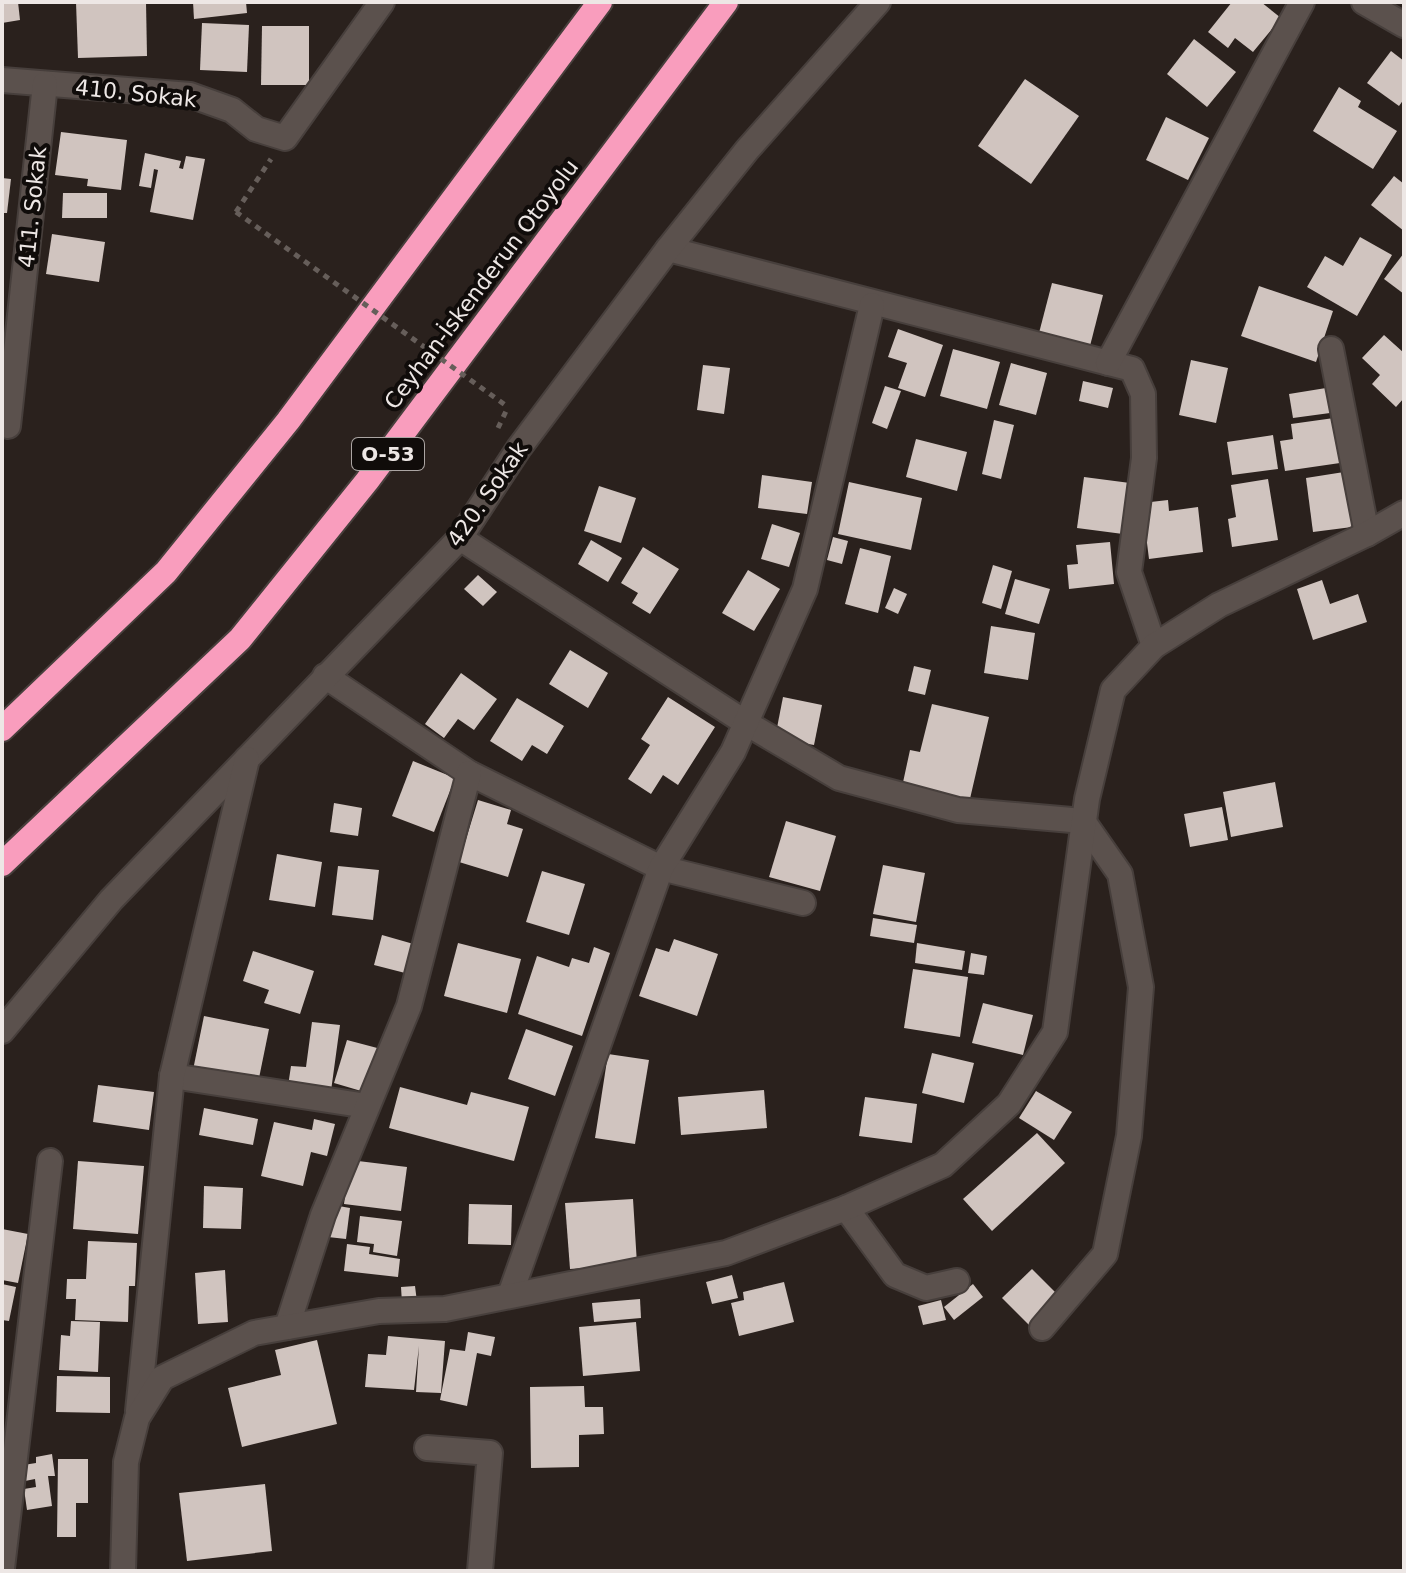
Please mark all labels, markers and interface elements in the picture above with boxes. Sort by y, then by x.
street label: 410. Sokak [74,75,198,112]
street label: 411. Sokak [14,145,51,269]
street label: Ceyhan-İskenderun Otoyolu [379,155,583,414]
street label: 420. Sokak [442,437,533,551]
road number: O-53 [352,438,424,470]

